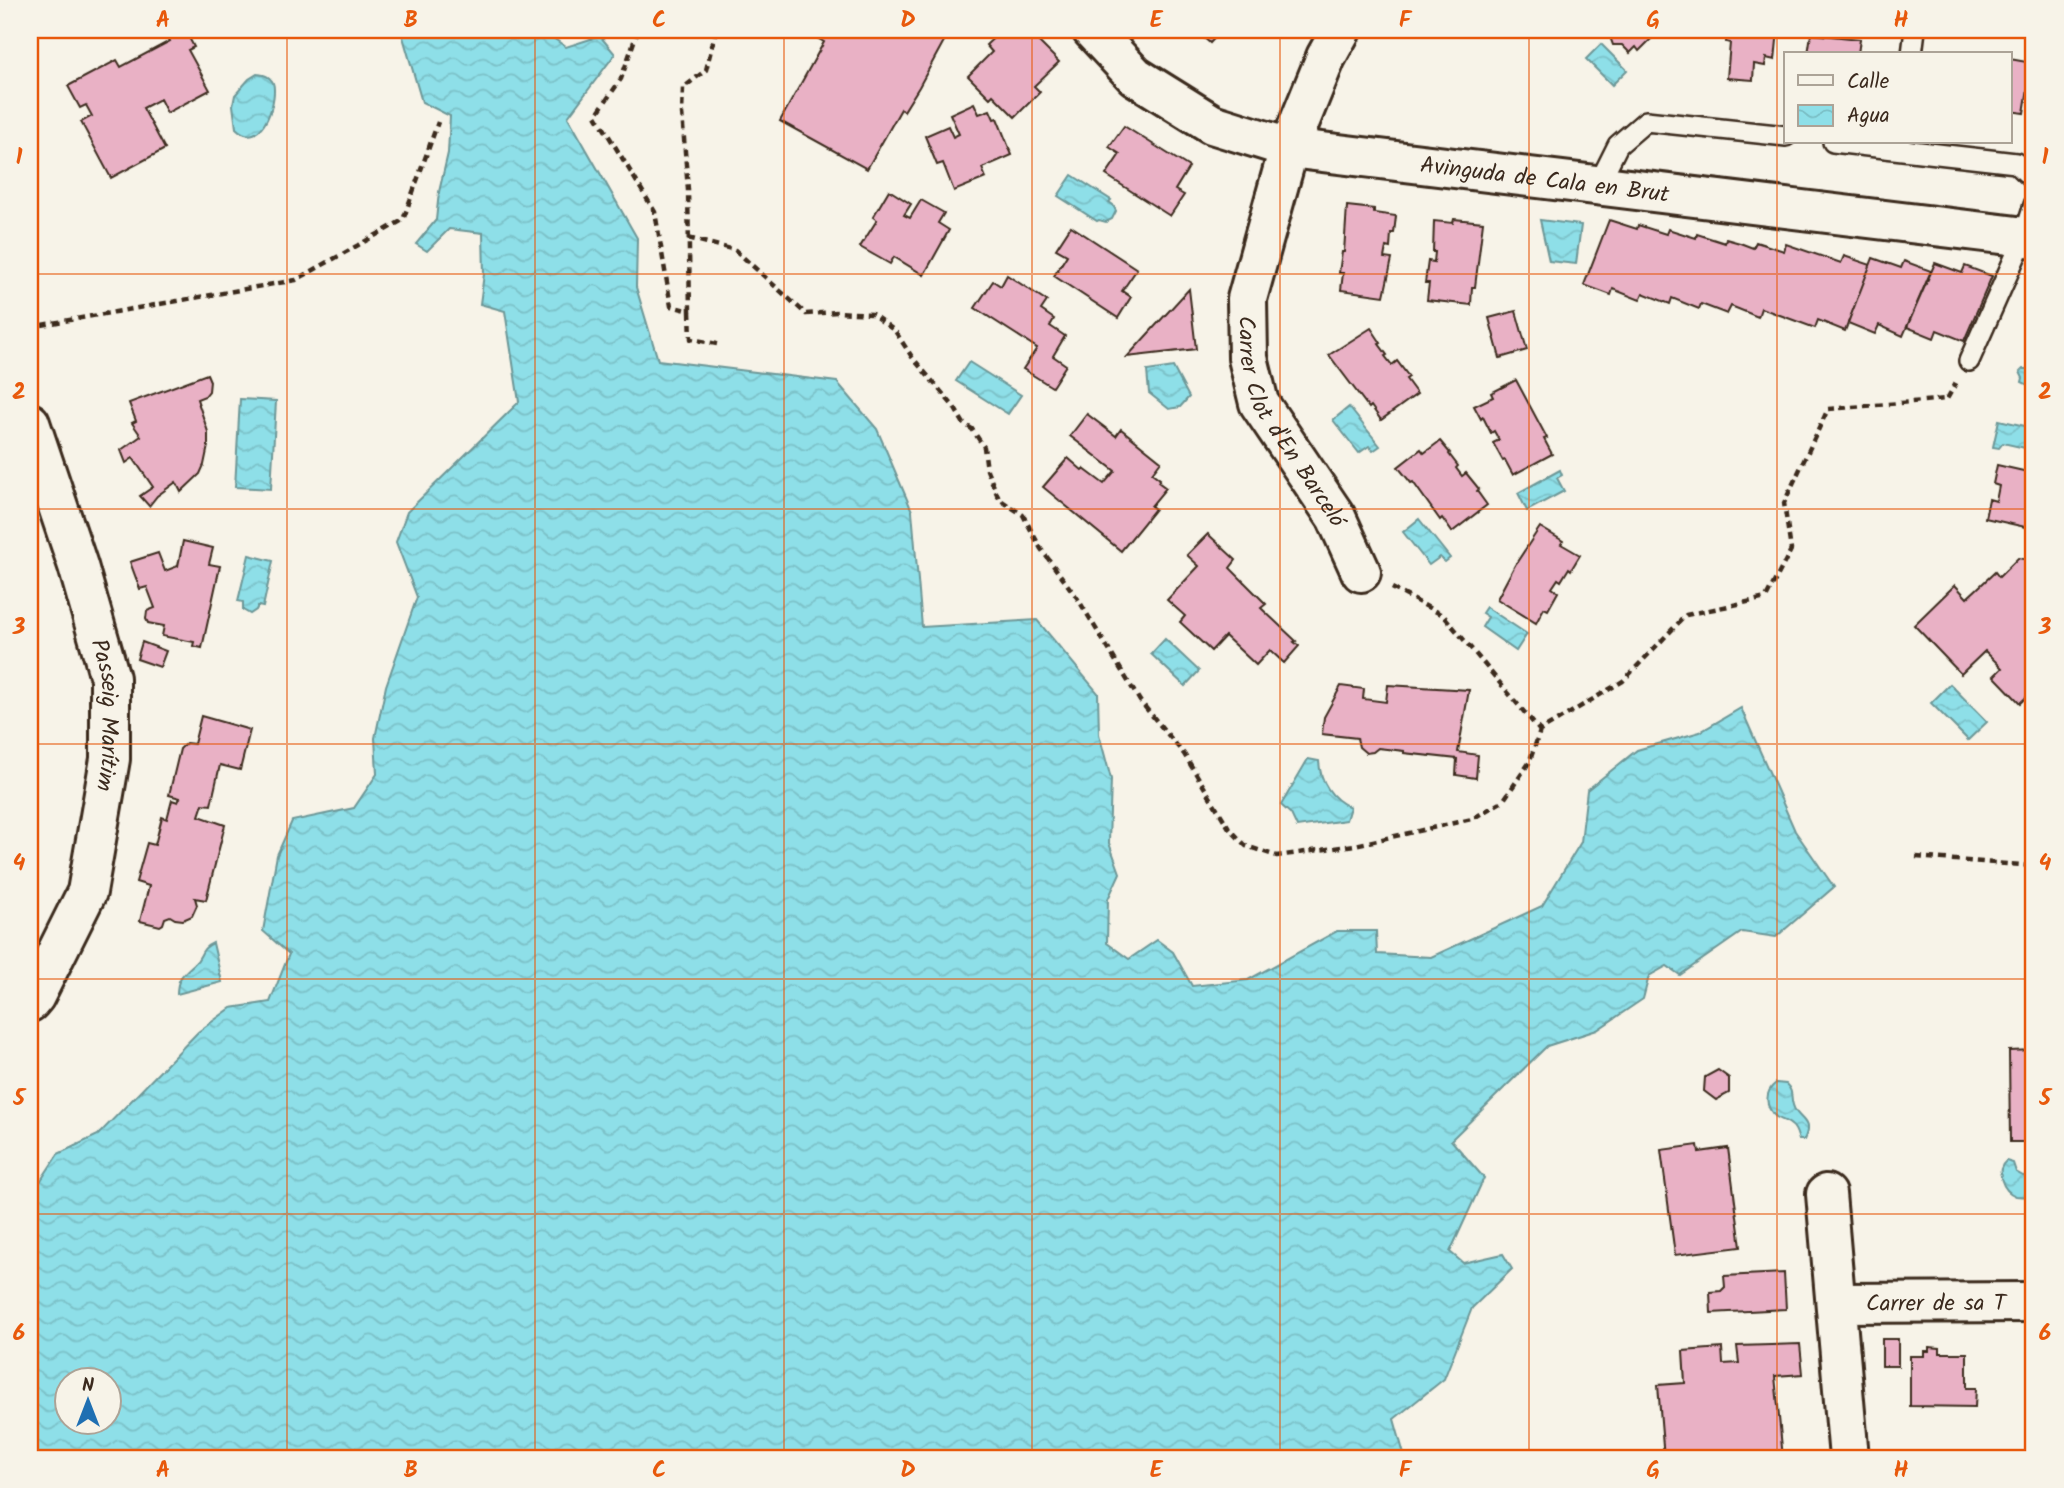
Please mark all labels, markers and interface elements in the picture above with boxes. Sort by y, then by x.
text: A [156,3,170,39]
text: B [404,3,418,39]
text: C [652,3,666,39]
text: D [900,3,916,39]
text: E [1150,3,1164,39]
text: F [1399,3,1413,39]
text: G [1646,3,1660,39]
text: H [1894,3,1909,39]
legend [1784,52,2011,144]
text: Calle [1847,66,1890,99]
text: Agua [1847,100,1890,133]
text: 1 [16,140,23,176]
text: 1 [2042,140,2049,176]
street label: Avinguda de Cala en Brut [1418,148,1672,214]
street label: Carrer Clot d'En Barceló [1227,316,1355,534]
text: 2 [12,375,26,411]
text: 2 [2038,375,2052,411]
text: 3 [12,610,26,646]
text: 3 [2038,610,2052,646]
street label: Passeig Marítim [80,635,126,794]
text: 4 [13,846,26,882]
text: 4 [2039,846,2052,882]
text: 5 [12,1081,27,1117]
text: 5 [2038,1081,2053,1117]
street label: Carrer de sa T [1866,1286,2008,1323]
text: 6 [13,1316,25,1352]
text: 6 [2039,1316,2051,1352]
north arrow [52,1366,122,1436]
text: N [82,1371,94,1401]
text: A [156,1453,170,1488]
text: B [404,1453,418,1488]
text: C [652,1453,666,1488]
text: D [900,1453,916,1488]
text: E [1150,1453,1164,1488]
text: F [1399,1453,1413,1488]
text: G [1646,1453,1660,1488]
text: H [1894,1453,1909,1488]

